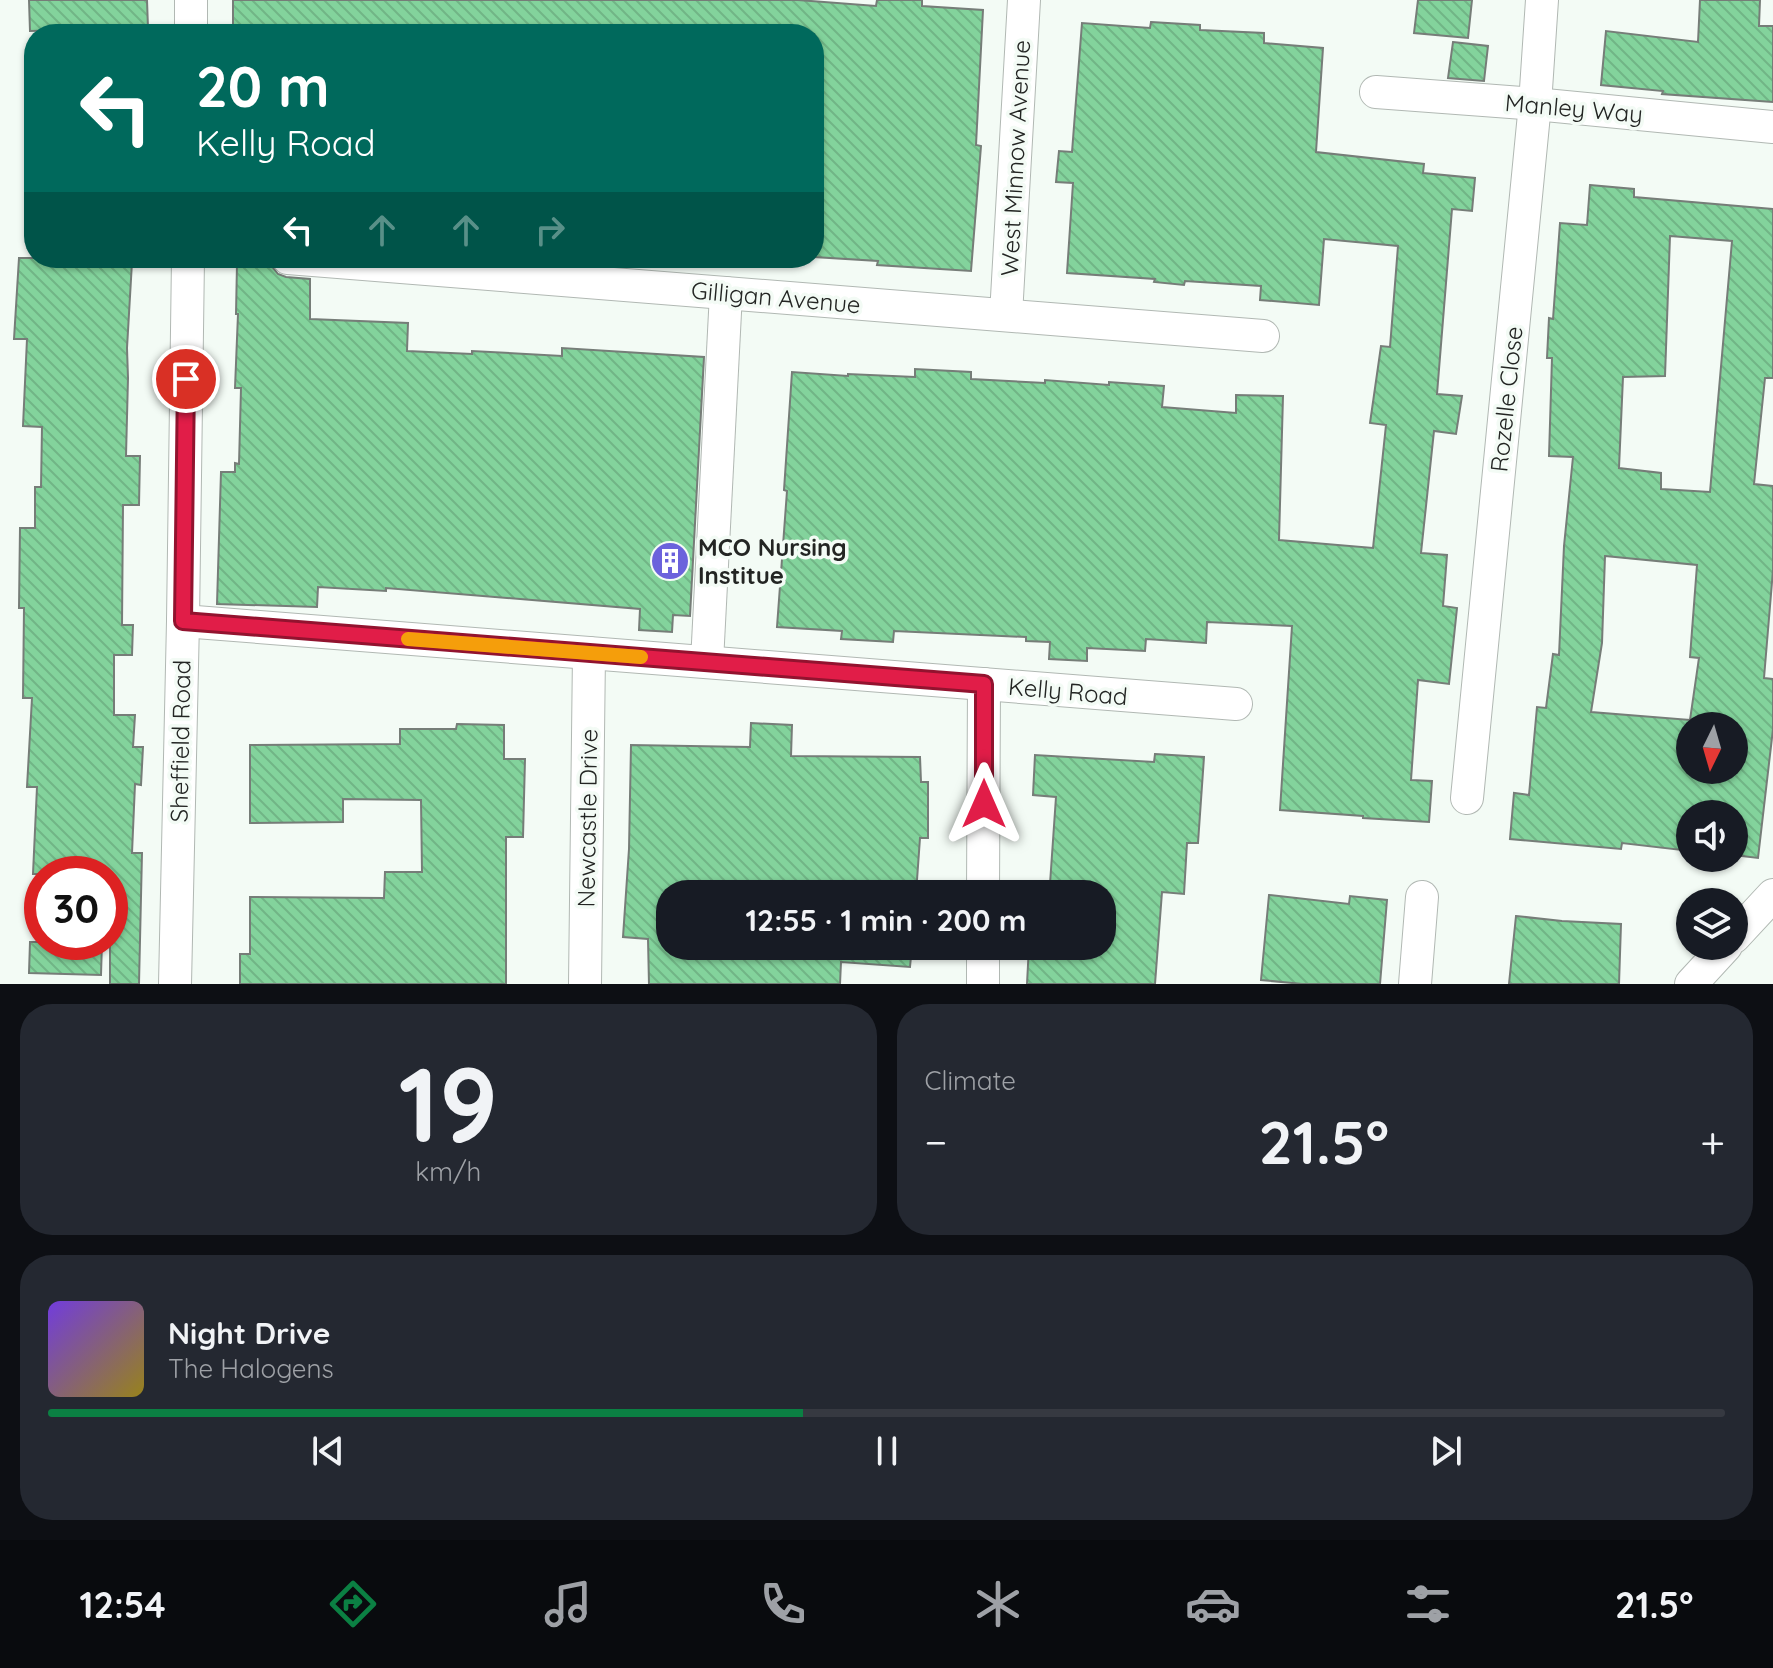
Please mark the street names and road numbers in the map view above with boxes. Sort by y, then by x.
street label: West Minnow Avenue [994,39,1036,277]
street label: Manley Way [1504,87,1644,129]
street label: Gilligan Avenue [690,275,862,319]
street label: Rozelle Close [1483,325,1529,473]
street label: Sheffield Road [164,659,196,823]
street label: Kelly Road [1007,671,1129,711]
street label: Newcastle Drive [570,728,604,908]

